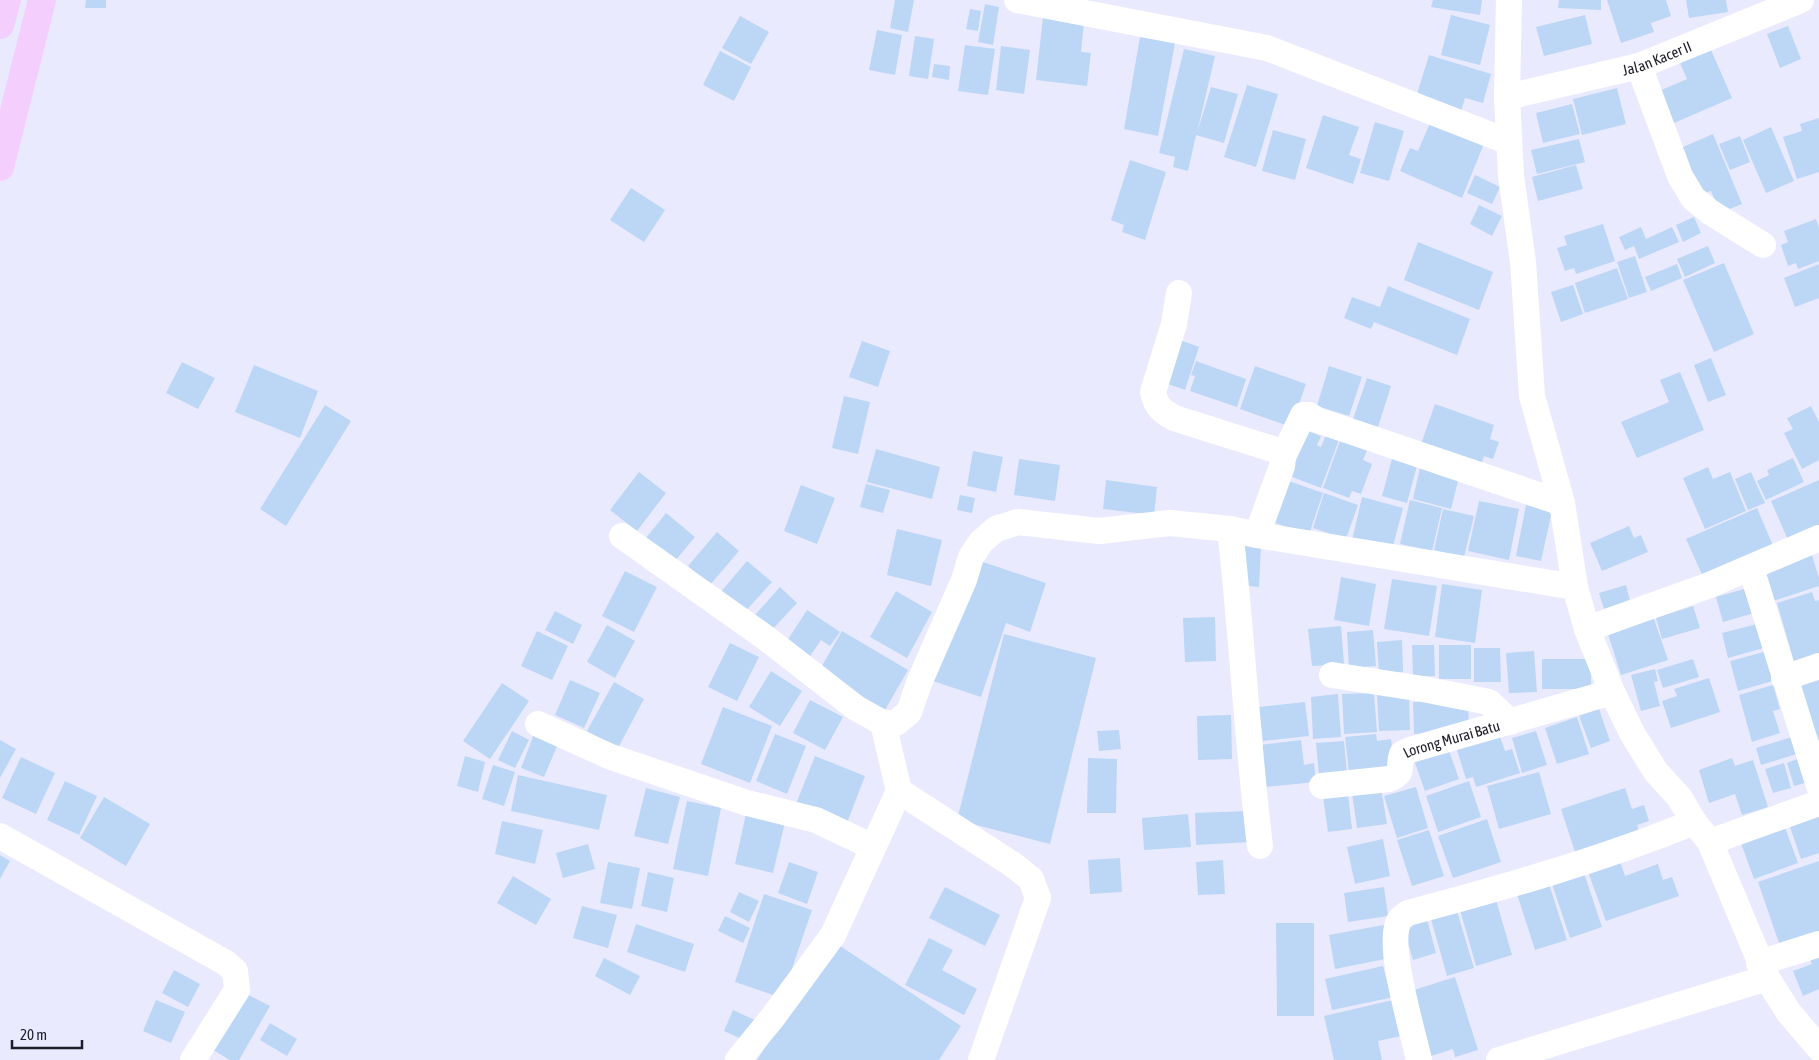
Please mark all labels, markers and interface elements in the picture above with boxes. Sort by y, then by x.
street label: Jalan Kacer II [1621,37,1694,78]
street label: Lorong Murai Batu [1400,716,1502,761]
scale bar [12,1018,82,1050]
text: 20 m [20,1026,47,1043]

